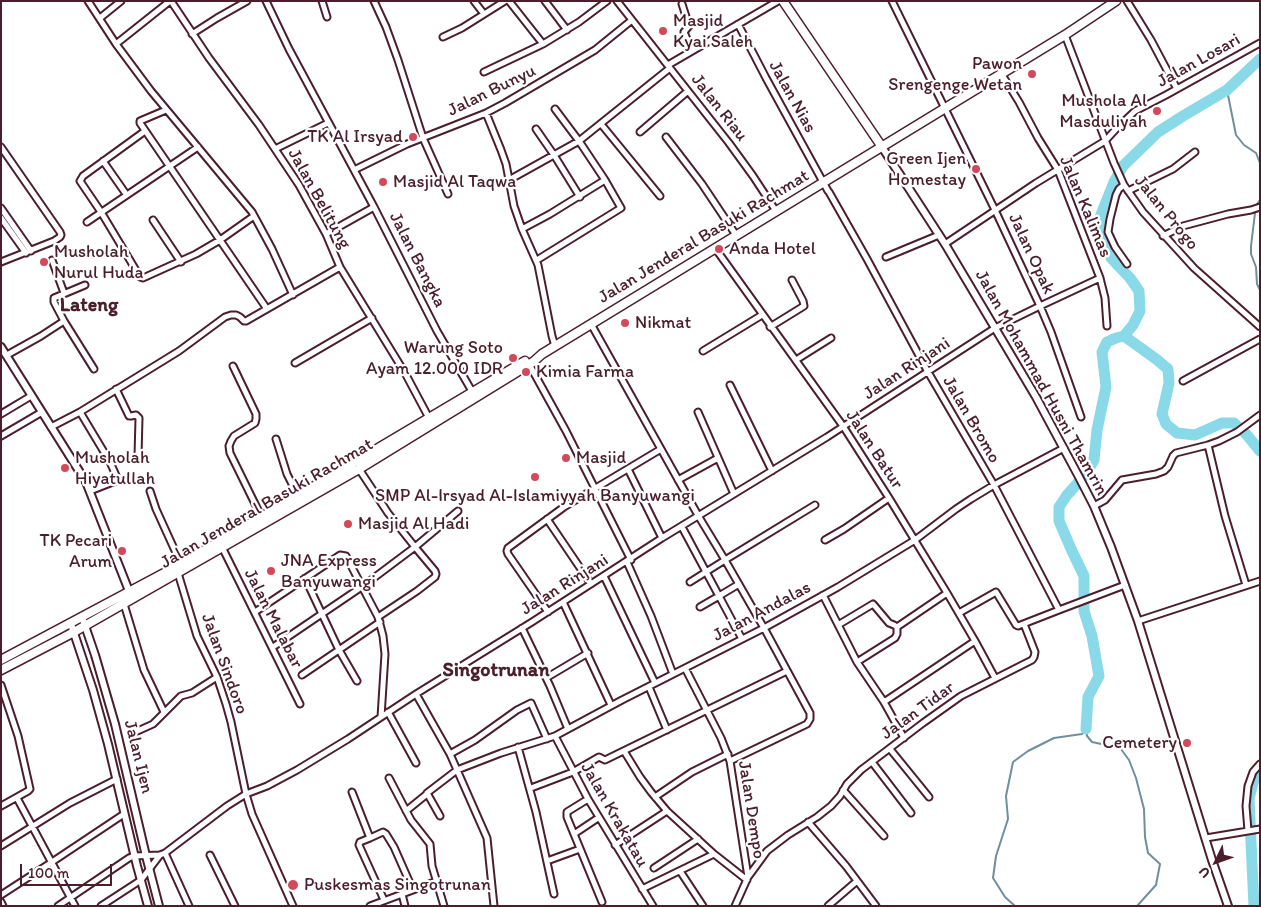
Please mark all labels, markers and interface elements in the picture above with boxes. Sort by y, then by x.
place label: Masjid Kyai Saleh [673,10,753,52]
marker: Masjid Kyai Saleh [657,25,669,37]
street label: Jalan Losari [1154,29,1244,93]
place label: Pawon Srengenge Wetan [888,53,1022,96]
street label: Jalan Nias [763,57,821,137]
street label: Jalan Bunyu [444,60,540,122]
marker: Pawon Srengenge Wetan [1026,68,1038,80]
street label: Jalan Riau [686,70,752,146]
place label: Mushola Al Masduliyah [1059,90,1147,132]
marker: Mushola Al Masduliyah [1151,105,1163,117]
place label: TK Al Irsyad [307,126,403,148]
marker: TK Al Irsyad [407,131,419,143]
street label: Jalan Belitung [283,145,355,253]
place label: Green Ijen Homestay [886,148,966,190]
street label: Jalan Kalimas [1054,153,1116,261]
marker: Green Ijen Homestay [970,163,982,175]
street label: Jalan Jenderal Basuki Rachmat [595,165,813,309]
place label: Masjid Al Taqwa [393,171,516,193]
street label: Jalan Progo [1129,171,1203,255]
marker: Masjid Al Taqwa [377,176,389,188]
street label: Jalan Bangka [384,209,450,311]
street label: Jalan Opak [1003,210,1059,298]
place label: Anda Hotel [729,238,816,260]
place label: Musholah Nurul Huda [54,241,143,284]
marker: Anda Hotel [713,243,725,255]
marker: Musholah Nurul Huda [38,256,50,268]
street label: Jalan Mohammad Husni Thamrin [970,266,1112,500]
district label: Lateng [60,294,118,318]
place label: Nikmat [635,312,691,334]
marker: Nikmat [619,317,631,329]
street label: Jalan Rinjani [860,333,954,405]
place label: Warung Soto Ayam 12.000 IDR [366,337,503,379]
marker: Warung Soto Ayam 12.000 IDR [507,352,519,364]
place label: Kimia Farma [536,361,634,383]
marker: Kimia Farma [520,366,532,378]
street label: Jalan Bromo [937,373,1005,467]
street label: Jalan Batur [841,407,907,493]
street label: Jalan Jenderal Basuki Rachmat [157,434,377,574]
place label: Musholah Hiyatullah [75,447,155,489]
place label: Masjid [576,447,626,469]
marker: Masjid [560,452,572,464]
marker: Musholah Hiyatullah [59,462,71,474]
marker: SMP Al-Irsyad Al-Islamiyyah Banyuwangi [529,471,541,483]
place label: SMP Al-Irsyad Al-Islamiyyah Banyuwangi [375,485,695,507]
place label: Masjid Al Hadi [358,513,469,535]
marker: Masjid Al Hadi [342,518,354,530]
place label: TK Pecari Arum [40,530,112,572]
marker: TK Pecari Arum [116,545,128,557]
place label: JNA Express Banyuwangi [281,550,377,592]
street label: Jalan Rinjani [517,550,613,620]
marker: JNA Express Banyuwangi [265,565,277,577]
street label: Jalan Malabar [239,566,307,672]
street label: Jalan Andalas [709,577,815,647]
street label: Jalan Sindoro [196,611,252,717]
district label: Singotrunan [443,659,549,683]
street label: Jalan Tidar [877,677,959,745]
street label: Jalan Ijen [118,718,158,796]
place label: Cemetery [1102,732,1177,754]
marker: Cemetery [1181,737,1193,749]
street label: Jalan Krakatau [575,759,653,871]
street label: Jalan Dempo [733,759,769,861]
north arrow [1191,837,1241,887]
scale bar [22,854,115,886]
text: U [1195,863,1214,882]
text: 100 m [28,864,69,882]
place label: Puskesmas Singotrunan [304,874,491,896]
marker: Puskesmas Singotrunan [286,878,300,892]

